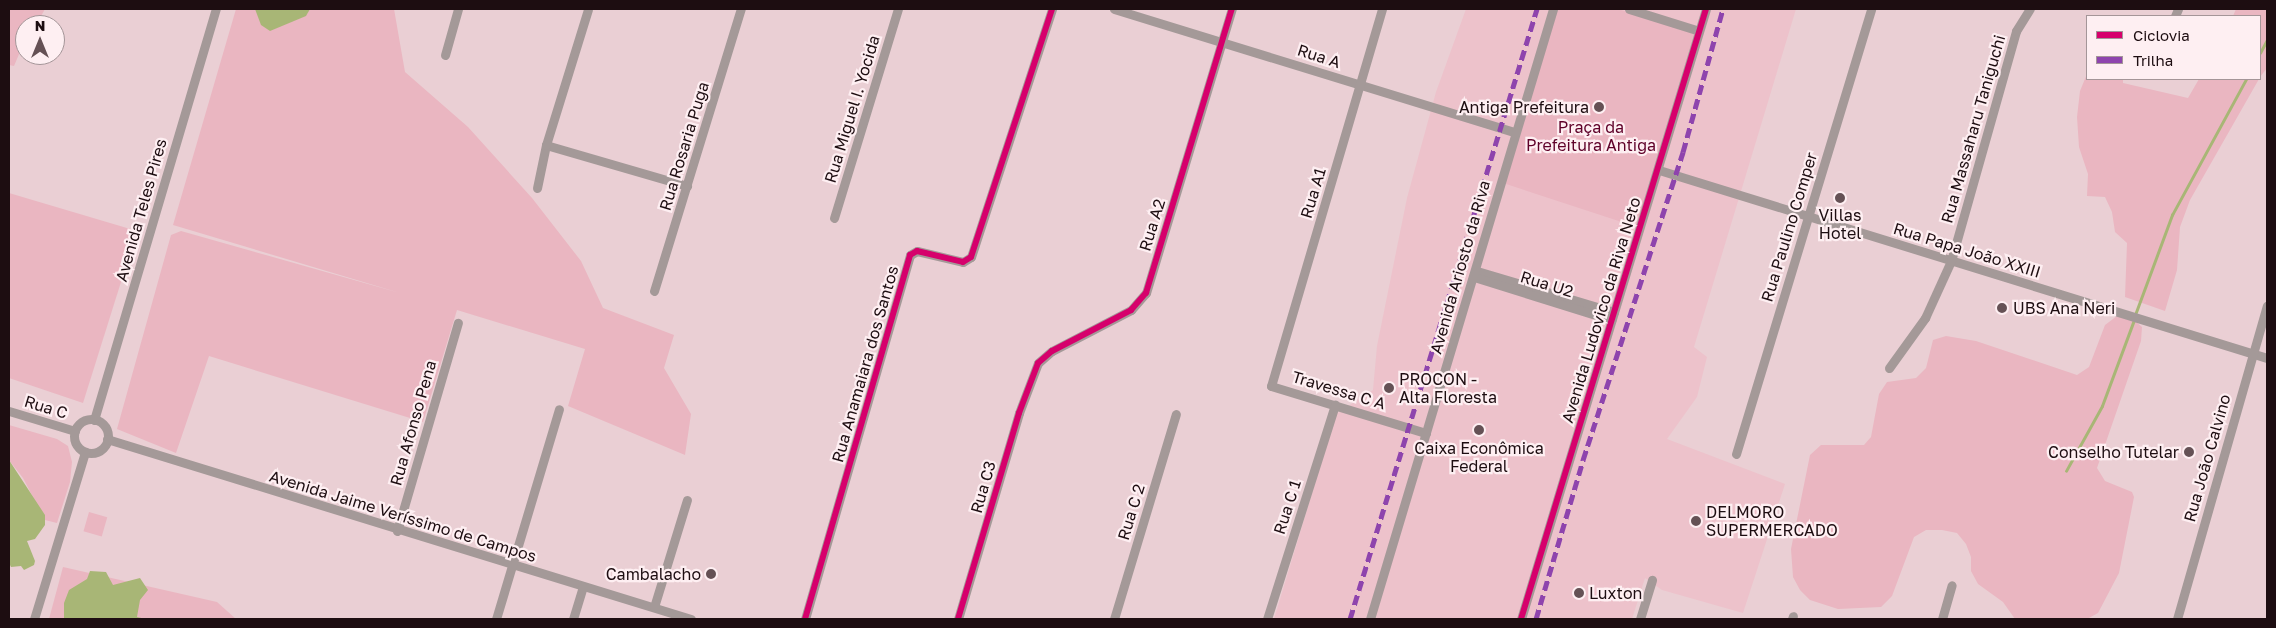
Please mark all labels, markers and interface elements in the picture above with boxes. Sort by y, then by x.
north arrow [15,15,65,65]
legend [2086,15,2261,80]
text: N [35,17,45,34]
text: Ciclovia [2133,26,2190,44]
street label: Rua Miguel I. Yocida [820,33,884,185]
street label: Rua Massaharu Taniguchi [1937,33,2009,225]
street label: Rua A [1295,40,1343,72]
text: Trilha [2133,51,2173,69]
street label: Rua Rosaria Puga [655,79,713,213]
place label: Antiga Prefeitura [1459,97,1589,117]
marker: Antiga Prefeitura [1593,101,1605,113]
park label: Praça da Prefeitura Antiga [1526,117,1656,155]
street label: Avenida Teles Pires [111,136,171,284]
street label: Rua Paulino Comper [1757,150,1821,304]
street label: Rua A1 [1296,165,1330,221]
street label: Avenida Ariosto da Riva [1426,178,1494,356]
marker: Villas Hotel [1834,192,1846,204]
street label: Avenida Ludovico da Riva Neto [1557,195,1645,425]
street label: Rua A2 [1135,197,1169,253]
place label: Villas Hotel [1819,205,1861,243]
street label: Rua Papa João XXIII [1891,218,2043,282]
street label: Rua Anamaiara dos Santos [828,263,902,465]
street label: Rua U2 [1518,267,1576,301]
place label: UBS Ana Neri [2013,298,2115,318]
marker: UBS Ana Neri [1995,301,2009,315]
street label: Rua Afonso Pena [386,358,440,488]
street label: Travessa C A [1290,367,1388,413]
place label: PROCON - Alta Floresta [1399,369,1497,407]
marker: PROCON - Alta Floresta [1383,382,1395,394]
street label: Rua C [22,391,70,423]
street label: Rua João Calvino [2180,392,2234,524]
marker: Caixa Econômica Federal [1473,424,1485,436]
place label: Caixa Econômica Federal [1414,438,1544,476]
place label: Conselho Tutelar [2048,442,2179,462]
marker: Conselho Tutelar [2183,446,2195,458]
street label: Rua C3 [966,459,1000,515]
street label: Avenida Jaime Veríssimo de Campos [267,466,539,566]
street label: Rua C 1 [1269,477,1305,537]
street label: Rua C 2 [1113,482,1149,542]
place label: DELMORO SUPERMERCADO [1706,502,1838,540]
marker: DELMORO SUPERMERCADO [1690,515,1702,527]
place label: Cambalacho [606,564,701,584]
marker: Cambalacho [705,568,717,580]
place label: Luxton [1589,583,1642,603]
marker: Luxton [1573,587,1585,599]

